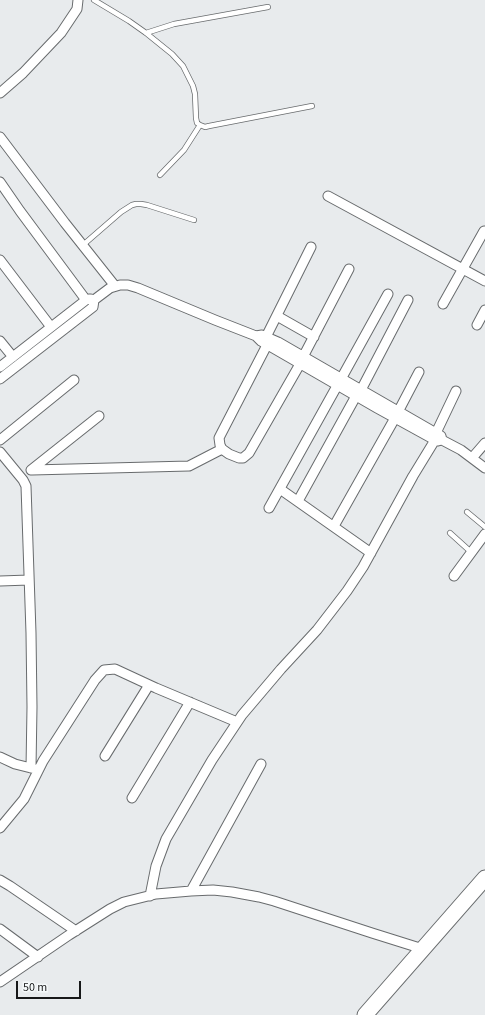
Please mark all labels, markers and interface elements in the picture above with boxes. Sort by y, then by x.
scale bar [18,973,83,999]
text: 50 m [23,979,47,996]

